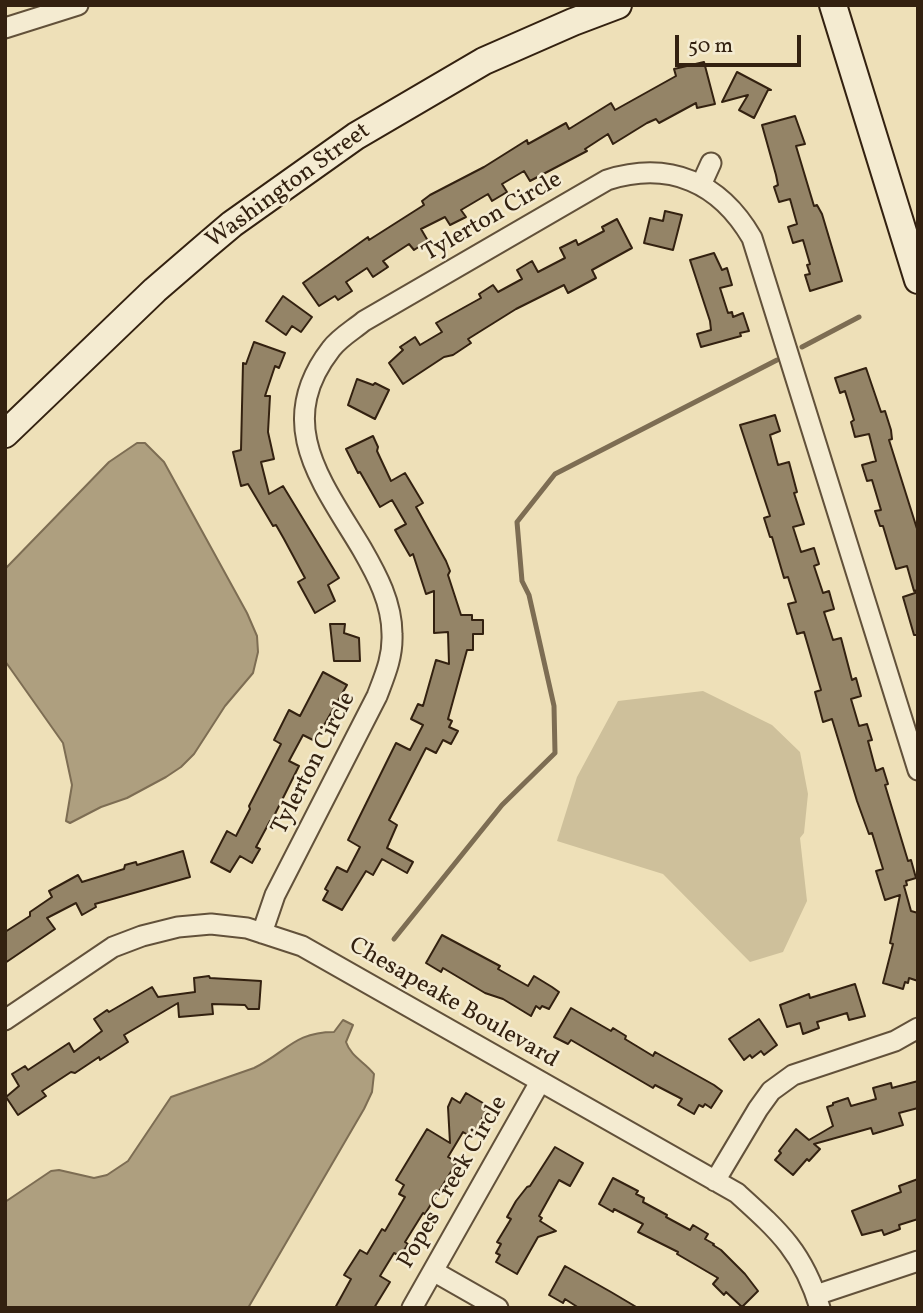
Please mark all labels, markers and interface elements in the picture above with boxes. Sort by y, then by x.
scale bar [678,21,804,65]
text: 50 m [688,32,733,61]
street label: Washington Street [201,118,377,256]
street label: Tylerton Circle [418,166,568,270]
street label: Tylerton Circle [267,688,363,840]
street label: Chesapeake Boulevard [343,932,563,1076]
street label: Popes Creek Circle [393,1092,515,1274]

